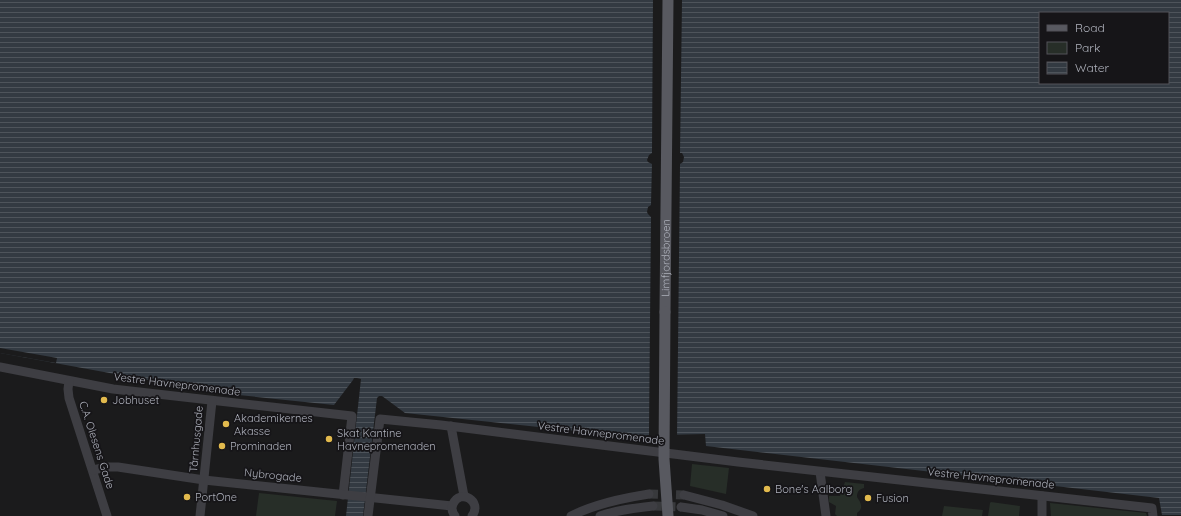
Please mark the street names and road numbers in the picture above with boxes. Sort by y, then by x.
street label: Limfjordsbroen [658,219,673,297]
street label: Vestre Havnepromenade [113,369,241,399]
street label: C.A. Olesens Gade [76,399,118,491]
street label: Tårnhusgade [186,405,206,473]
street label: Vestre Havnepromenade [537,418,665,448]
street label: Vestre Havnepromenade [927,464,1055,492]
street label: Nybrogade [243,465,303,485]

